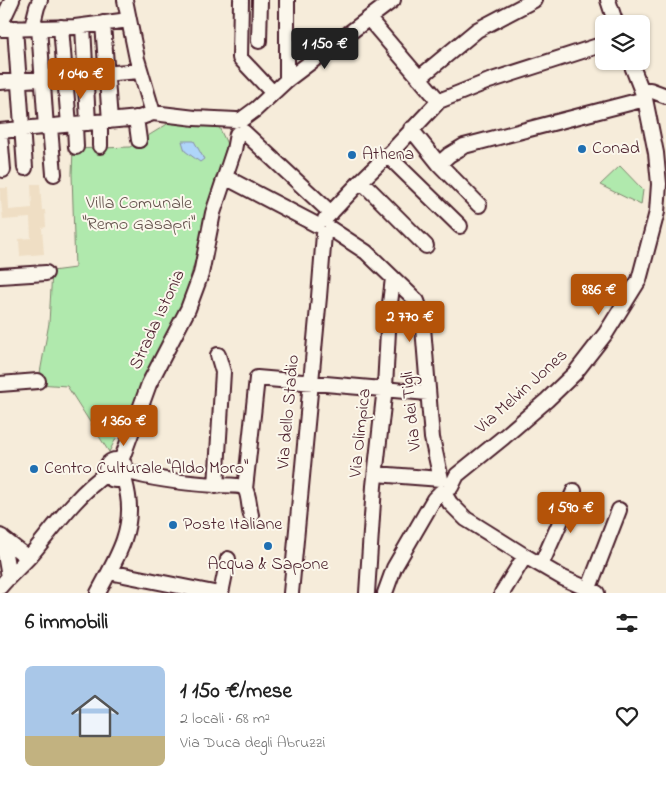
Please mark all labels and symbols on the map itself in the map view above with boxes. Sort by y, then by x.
pin: 1 150 € [279,28,371,70]
pin: 1 040 € [35,58,127,100]
place label: Conad [592,136,640,162]
place label: Athena [362,142,414,168]
marker: Conad [576,143,588,155]
marker: Athena [346,149,358,161]
park label: Villa Comunale "Remo Gasapri" [83,191,195,238]
street label: Strada Istonia [123,266,193,374]
pin: 886 € [564,274,634,316]
pin: 2 770 € [364,300,456,343]
street label: Via Melvin Jones [469,343,574,441]
street label: Via dello Stadio [271,354,307,471]
street label: Via dei Tigli [395,370,430,453]
street label: Via Olimpica [343,387,379,480]
pin: 1 360 € [78,404,170,447]
place label: Centro Culturale "Aldo Moro" [44,456,248,482]
marker: Centro Culturale "Aldo Moro" [28,463,40,475]
pin: 1 590 € [525,492,617,534]
place label: Poste Italiane [183,512,283,538]
marker: Poste Italiane [167,519,179,531]
marker: Acqua & Sapone [262,540,274,552]
place label: Acqua & Sapone [207,552,329,578]

